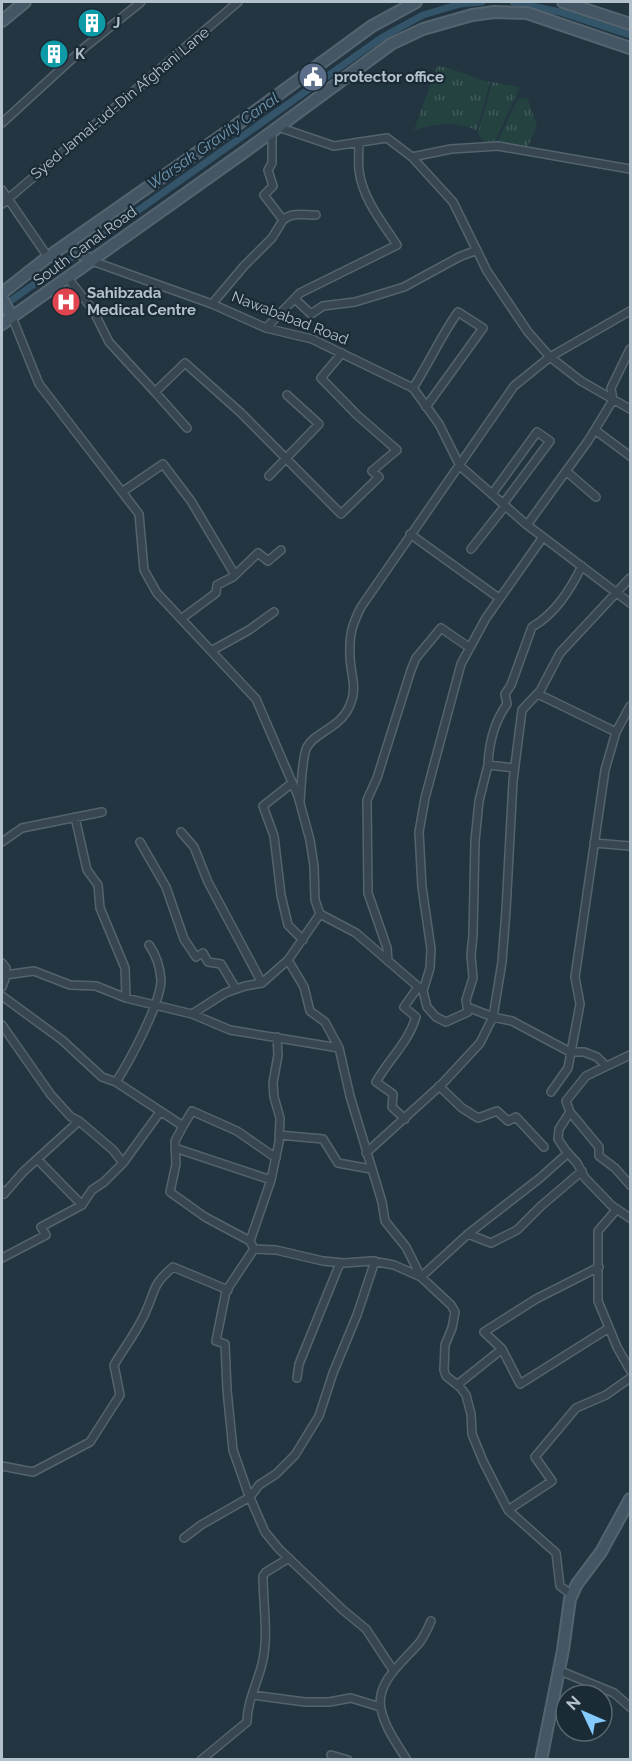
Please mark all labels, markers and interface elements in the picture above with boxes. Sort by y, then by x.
building icon: J [76,7,108,39]
place label: J [113,14,120,32]
street label: Syed Jamal-ud-Din Afghani Lane [27,23,213,183]
building icon: K [38,38,70,70]
place label: K [75,45,86,63]
public building icon: protector office [297,61,329,93]
place label: protector office [334,68,444,86]
water label: Warsak Gravity Canal [144,88,282,194]
street label: South Canal Road [30,202,140,290]
place label: Sahibzada Medical Centre [87,284,196,319]
hospital icon: Sahibzada Medical Centre [50,286,82,318]
street label: Nawababad Road [229,287,351,349]
north arrow [554,1683,614,1743]
text: N [562,1692,585,1714]

